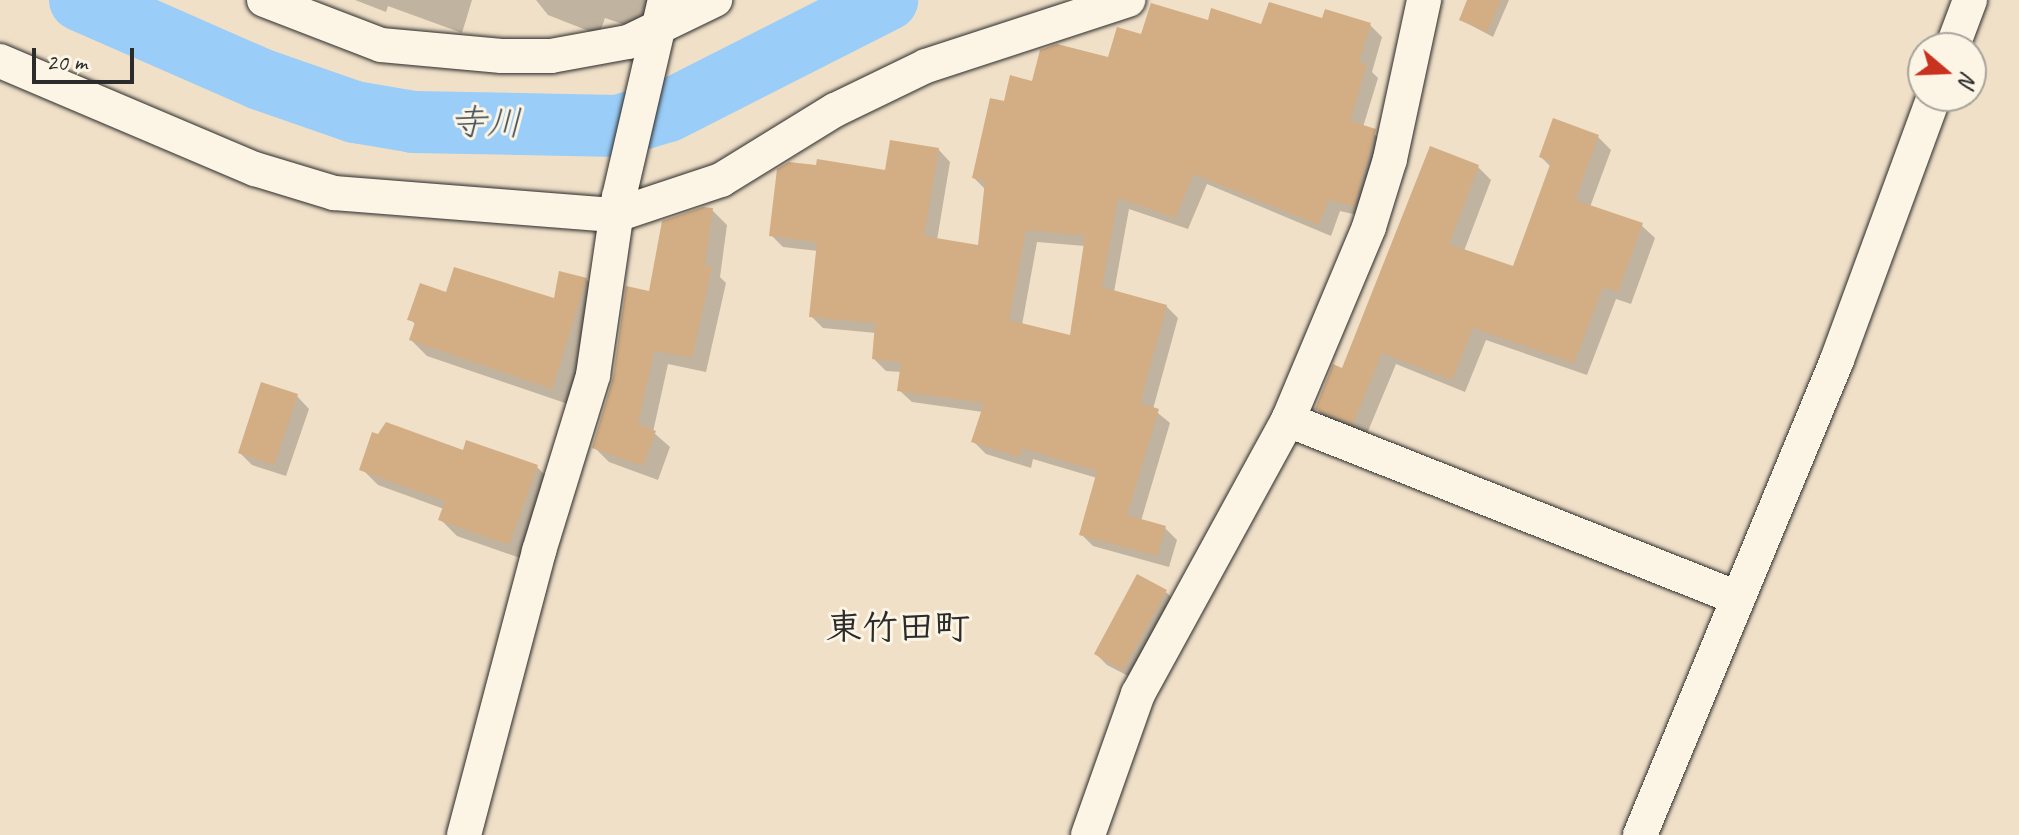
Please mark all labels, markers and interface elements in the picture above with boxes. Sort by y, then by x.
scale bar [36,32,138,82]
north arrow [1907,32,1987,112]
text: 20 m [46,47,87,77]
text: N [1952,68,1983,90]
water label: 寺川 [450,101,522,145]
district label: 東竹田町 [826,606,970,650]

